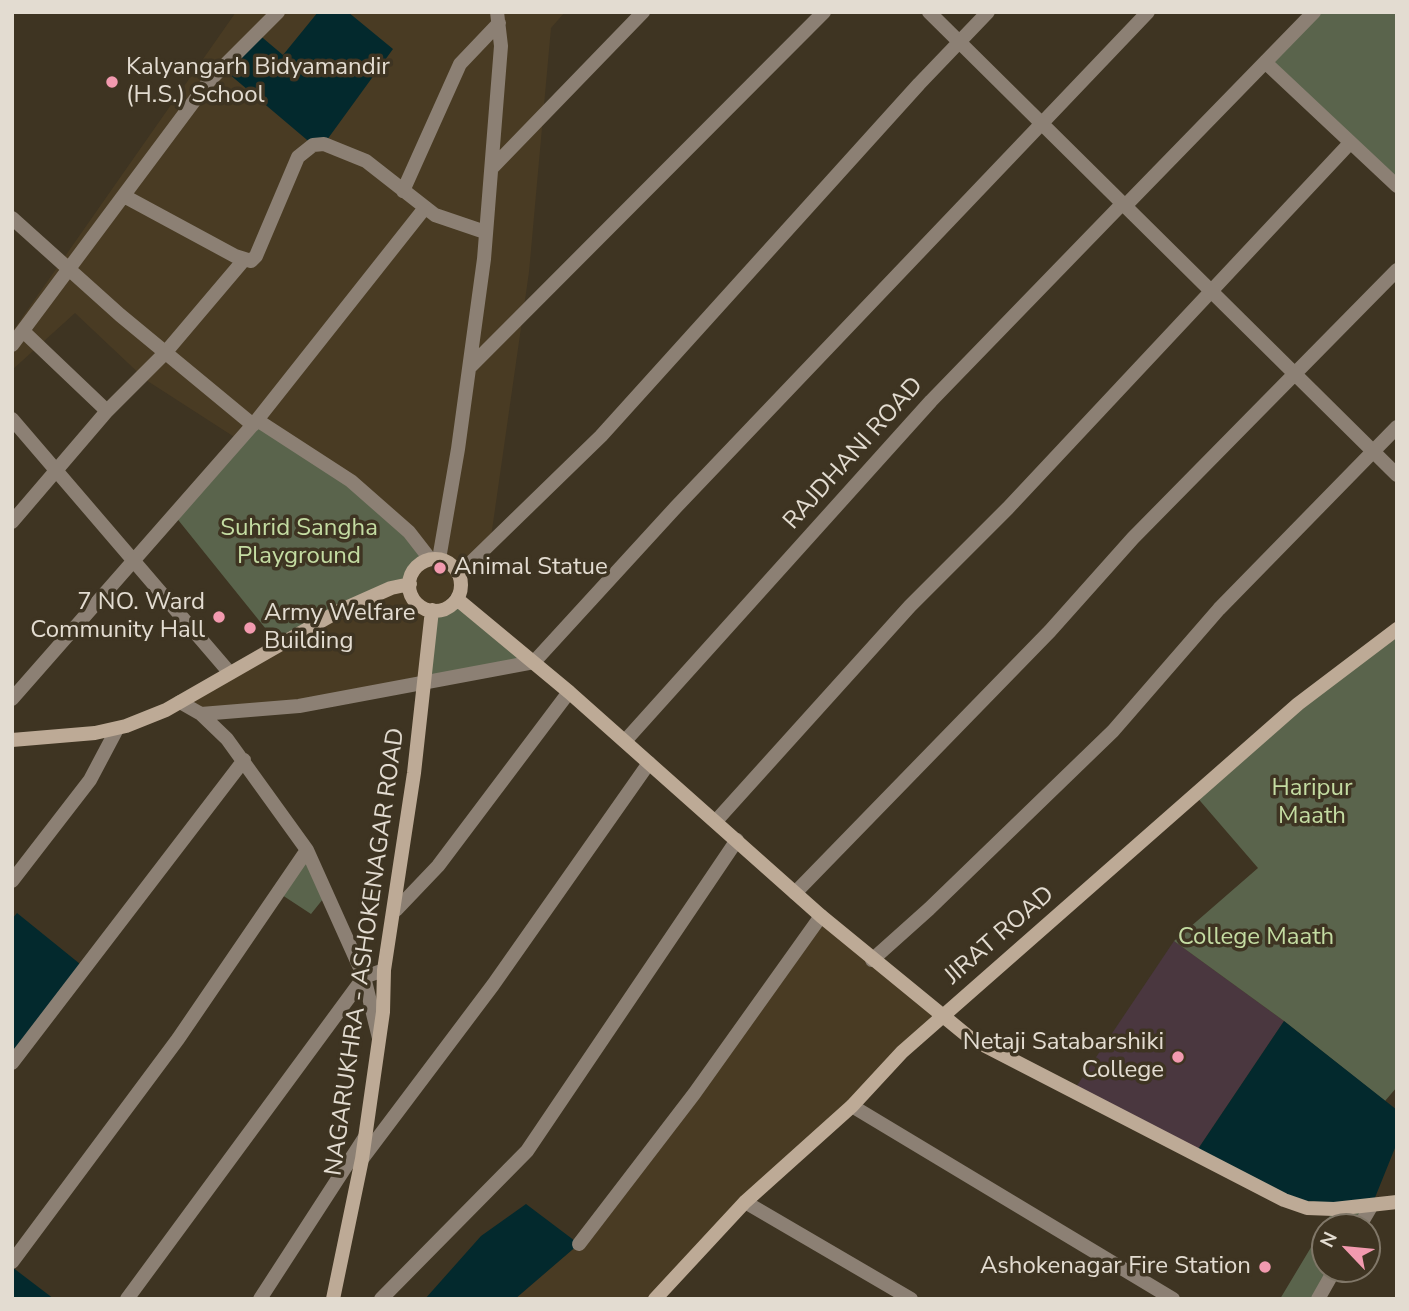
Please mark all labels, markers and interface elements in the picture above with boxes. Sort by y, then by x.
place label: Kalyangarh Bidyamandir (H.S.) School [126,54,390,110]
marker: Kalyangarh Bidyamandir (H.S.) School [104,74,120,90]
street label: RAJDHANI ROAD [778,372,930,536]
park label: Suhrid Sangha Playground [220,515,378,571]
place label: Animal Statue [454,554,608,582]
marker: Animal Statue [432,560,448,576]
place label: 7 NO. Ward Community Hall [30,589,205,645]
place label: Army Welfare Building [264,600,416,656]
marker: 7 NO. Ward Community Hall [211,609,227,625]
marker: Army Welfare Building [242,620,258,636]
street label: NAGARUKHRA - ASHOKENAGAR ROAD [320,726,412,1178]
park label: Haripur Maath [1271,775,1353,831]
street label: JIRAT ROAD [939,881,1061,991]
park label: College Maath [1178,924,1334,952]
place label: Netaji Satabarshiki College [963,1029,1164,1085]
marker: Netaji Satabarshiki College [1170,1049,1186,1065]
north arrow [1311,1213,1381,1283]
text: N [1314,1228,1344,1252]
place label: Ashokenagar Fire Station [980,1253,1251,1281]
marker: Ashokenagar Fire Station [1257,1259,1273,1275]

